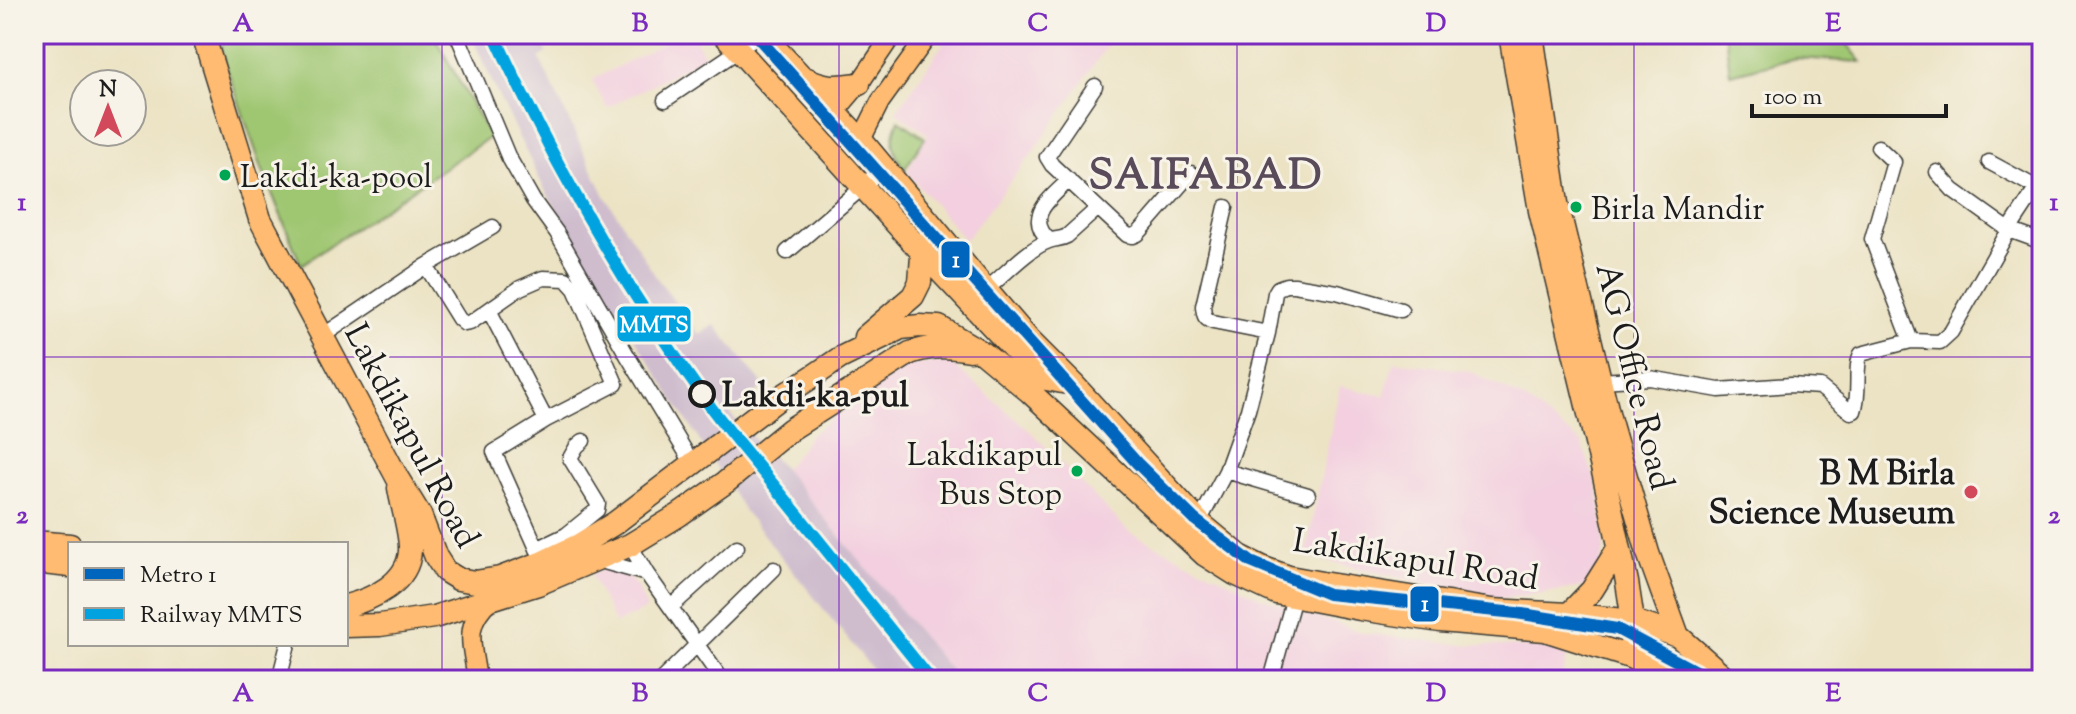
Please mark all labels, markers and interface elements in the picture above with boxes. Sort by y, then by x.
text: A [232,6,254,43]
text: B [632,6,649,43]
text: C [1028,6,1048,43]
text: D [1426,6,1446,43]
text: E [1825,6,1841,43]
north arrow [68,68,148,148]
scale bar [1752,68,1946,118]
text: N [99,75,117,107]
text: 100 m [1764,81,1822,115]
district label: SAIFABAD [1088,148,1324,208]
place label: Lakdi-ka-pool [240,156,433,202]
marker: Lakdi-ka-pool [217,167,233,183]
text: 1 [18,185,27,222]
text: 1 [2050,185,2059,222]
place label: Birla Mandir [1591,188,1764,234]
marker: Birla Mandir [1568,199,1584,215]
line badge: 1 [940,240,971,279]
text: 1 [952,246,960,278]
street label: AG Office Road [1581,258,1684,495]
line badge: MMTS [616,305,692,343]
text: MMTS [619,311,689,343]
street label: Lakdikapul Road [330,315,490,558]
place label: Lakdi-ka-pul [722,373,910,422]
marker: Lakdi-ka-pul [689,381,715,407]
place label: Lakdikapul Bus Stop [907,434,1062,519]
place label: B M Birla Science Museum [1709,451,1955,539]
marker: Lakdikapul Bus Stop [1069,463,1085,479]
marker: B M Birla Science Museum [1962,483,1980,501]
text: 2 [16,498,29,535]
text: 2 [2048,498,2061,535]
street label: Lakdikapul Road [1289,518,1542,605]
legend [68,542,348,646]
text: Metro 1 [140,559,216,593]
line badge: 1 [1409,585,1440,623]
text: 1 [1421,590,1429,622]
text: Railway MMTS [140,599,303,633]
text: A [232,676,254,713]
text: B [632,676,649,713]
text: C [1028,676,1048,713]
text: D [1426,676,1446,713]
text: E [1825,676,1841,713]

